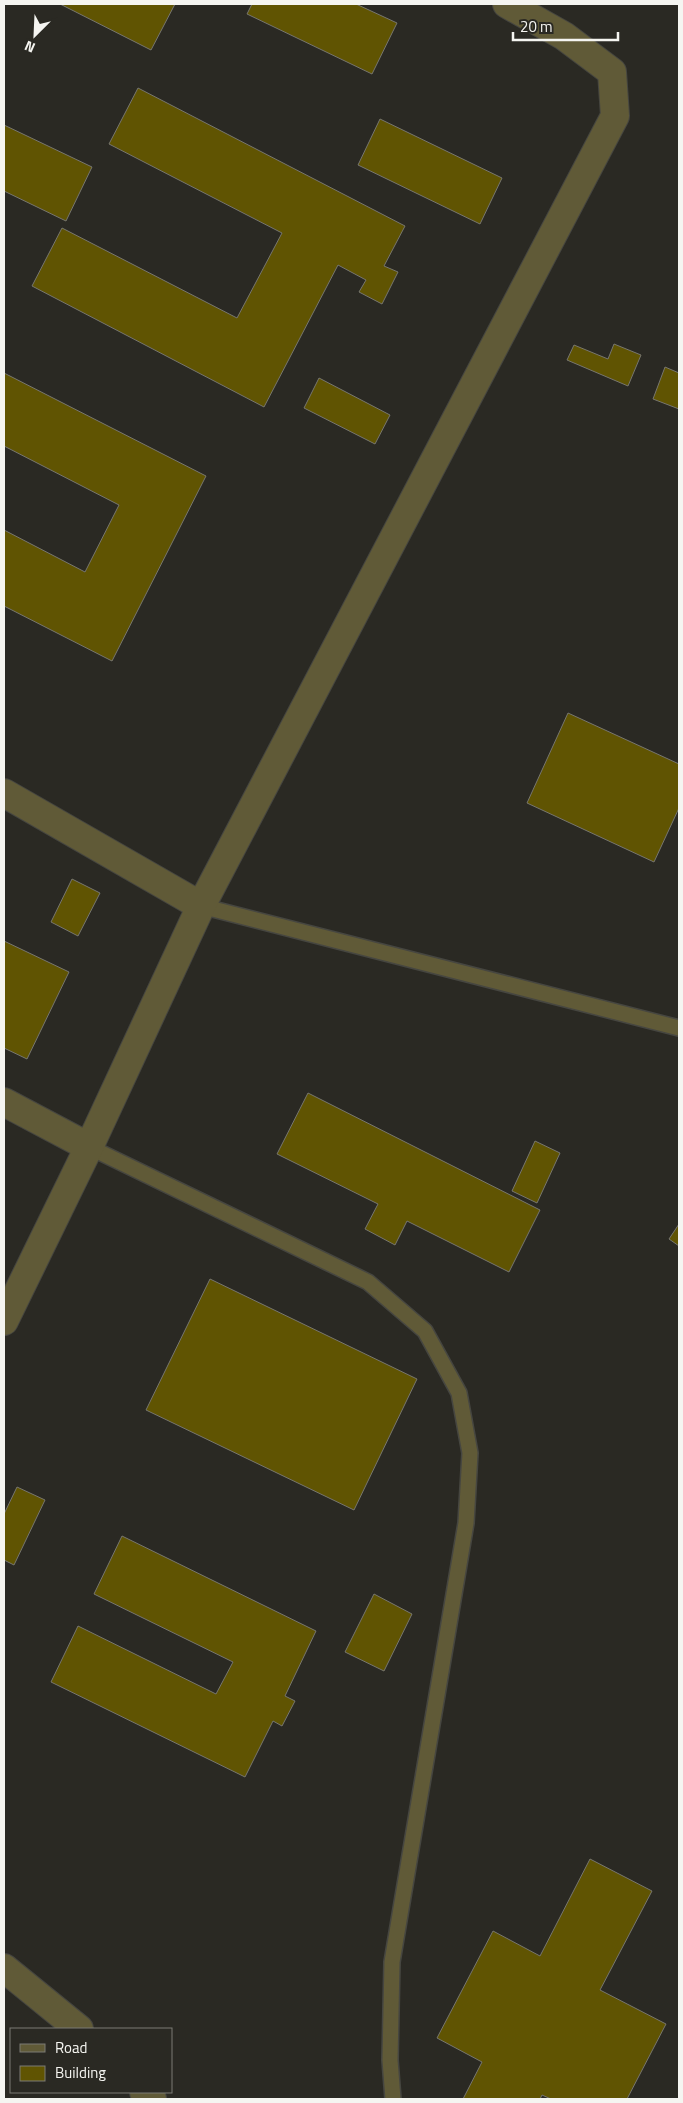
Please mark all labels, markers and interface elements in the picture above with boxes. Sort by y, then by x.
north arrow [10,10,60,60]
scale bar [513,10,618,42]
text: 20 m [520,15,553,38]
text: N [21,36,38,59]
legend [10,2028,172,2093]
text: Road [55,2036,87,2059]
text: Building [55,2061,106,2084]

